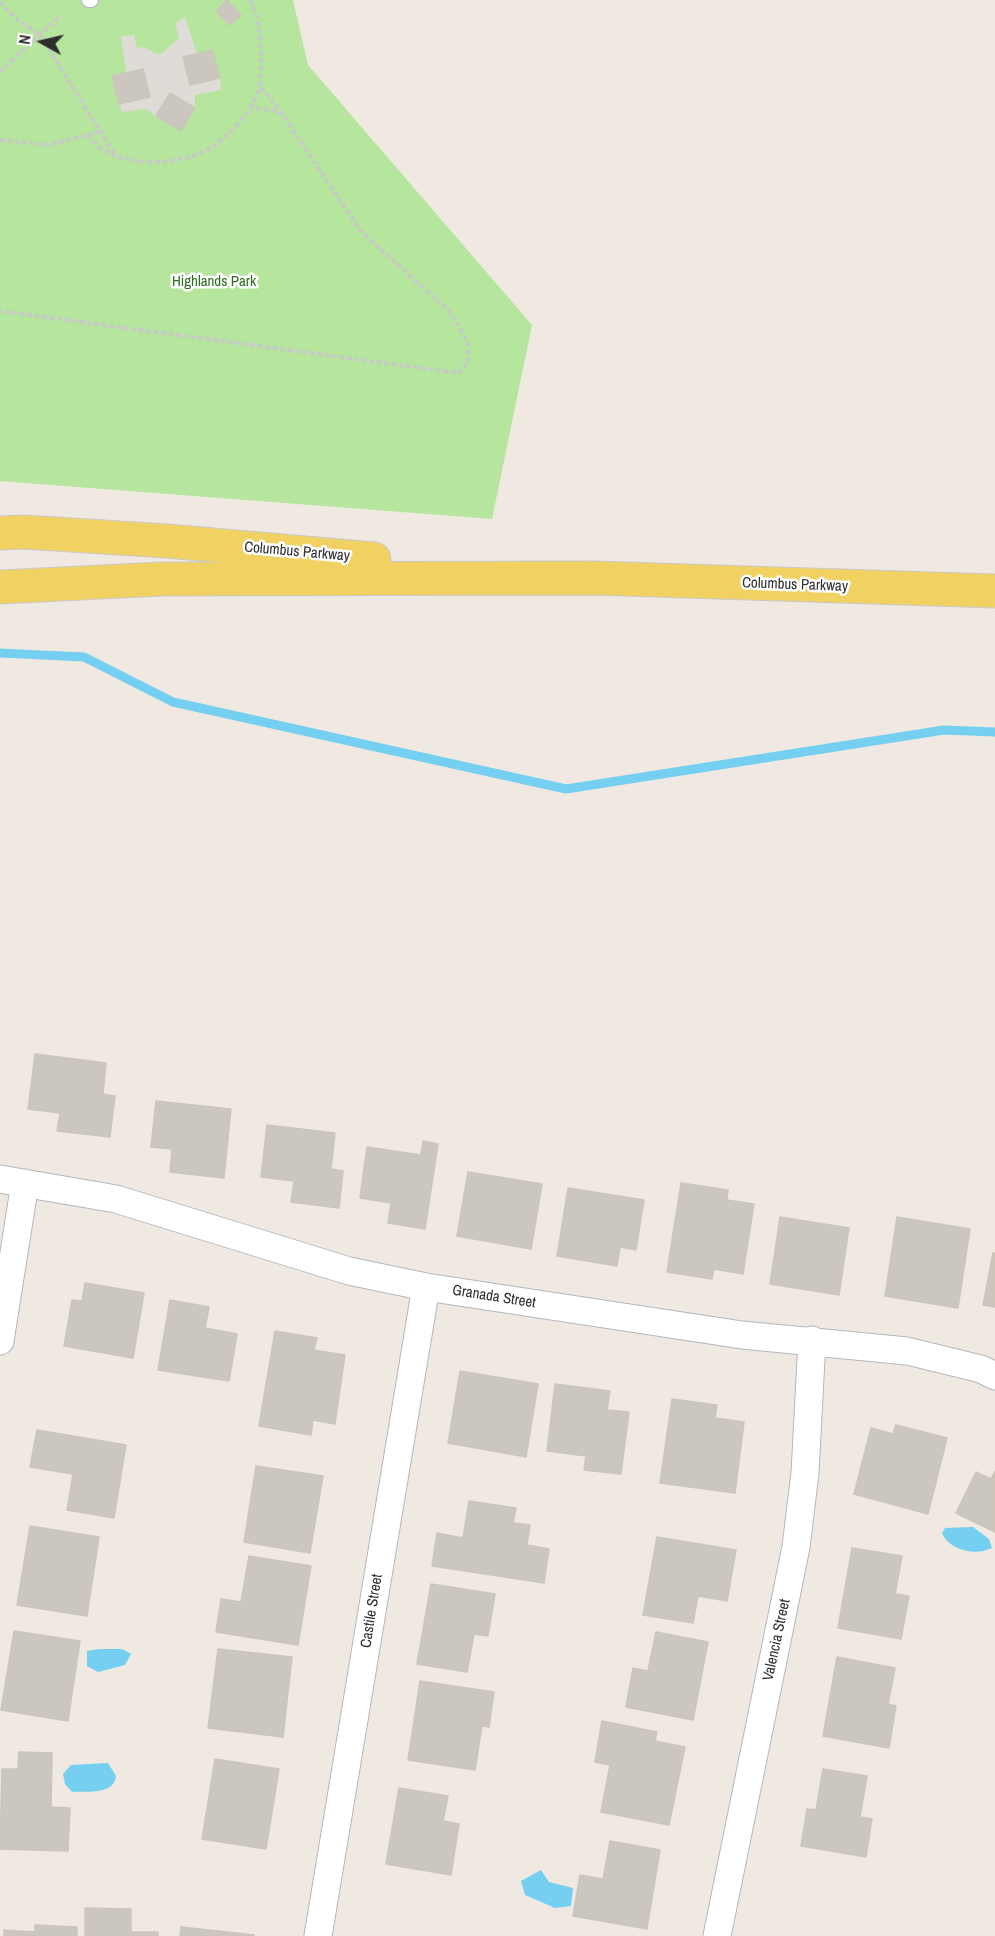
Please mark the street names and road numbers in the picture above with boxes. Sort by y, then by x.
street label: Columbus Parkway [243,538,351,566]
street label: Columbus Parkway [742,574,848,596]
street label: Granada Street [451,1282,537,1312]
street label: Castile Street [357,1573,387,1649]
street label: Valencia Street [760,1597,794,1683]

